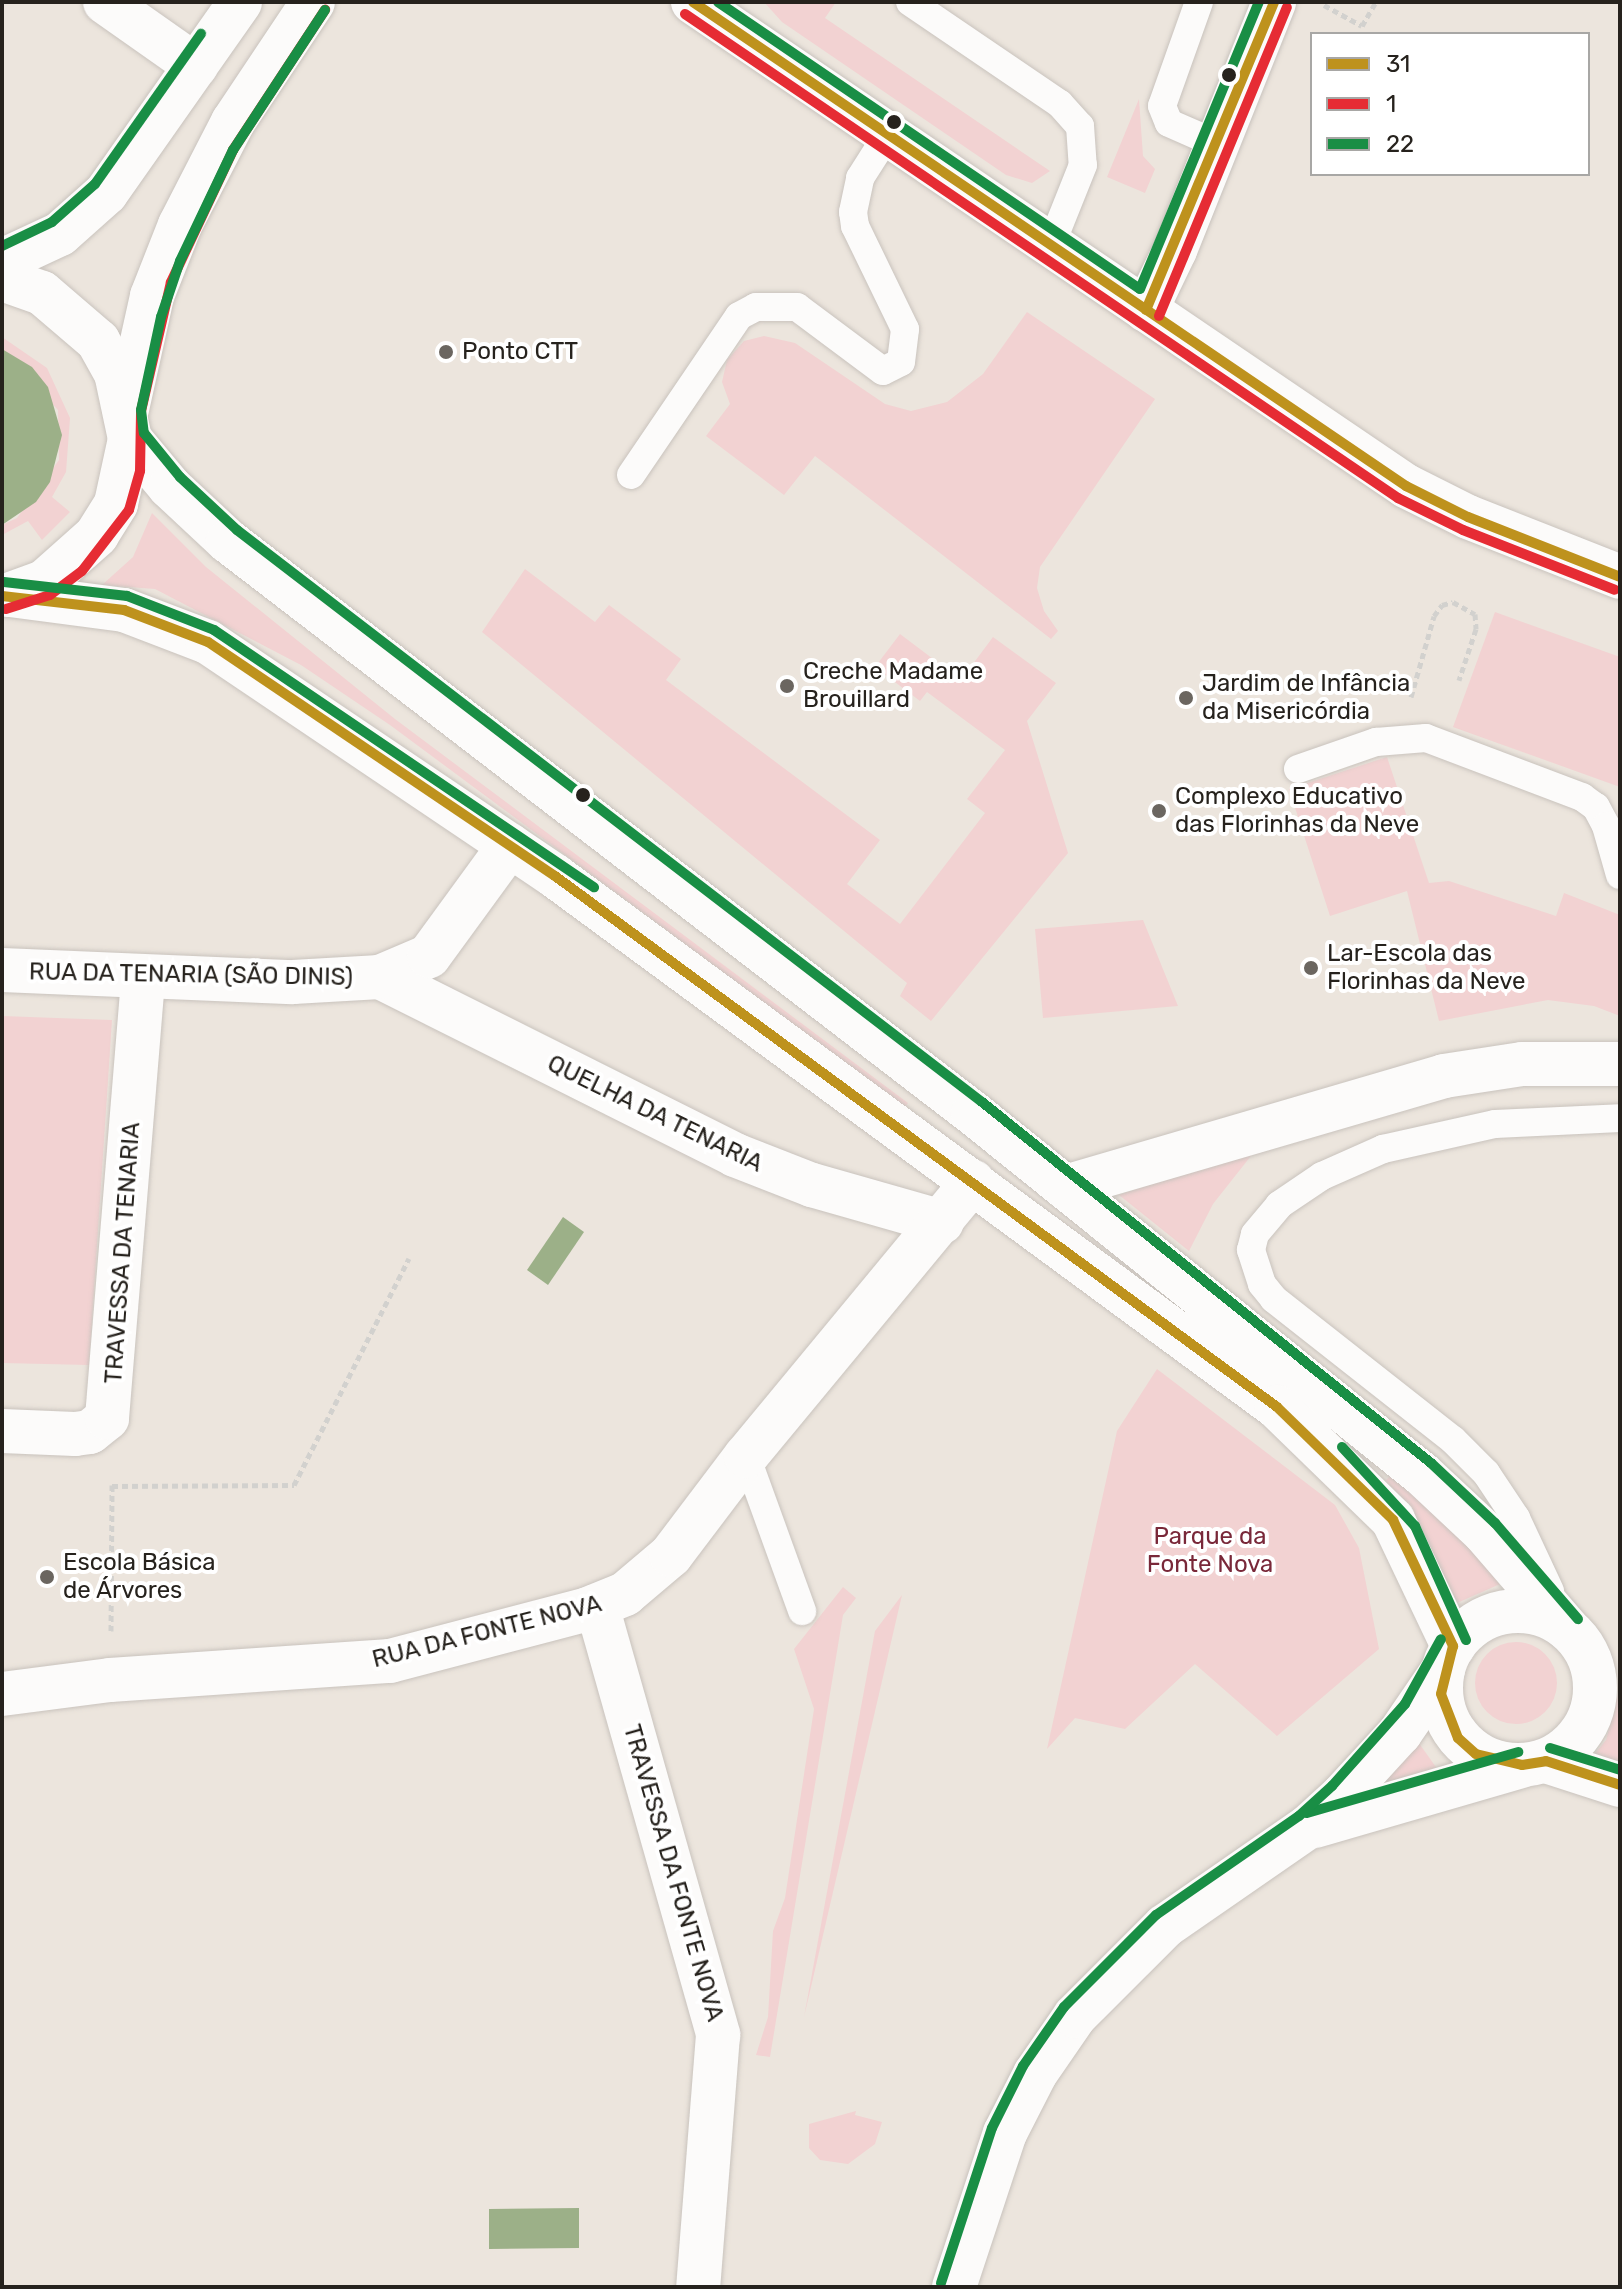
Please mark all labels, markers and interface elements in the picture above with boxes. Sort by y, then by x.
legend [1310,32,1590,176]
text: 31 [1386,50,1410,78]
unlabelled marker [1221,67,1237,83]
text: 1 [1386,90,1396,118]
unlabelled marker [886,114,902,130]
text: 22 [1386,130,1414,158]
place label: Ponto CTT [462,338,578,366]
marker: Ponto CTT [437,343,455,361]
place label: Creche Madame Brouillard [803,658,983,714]
place label: Jardim de Infância da Misericórdia [1202,670,1410,726]
marker: Creche Madame Brouillard [778,677,796,695]
marker: Jardim de Infância da Misericórdia [1177,689,1195,707]
place label: Complexo Educativo das Florinhas da Neve [1175,783,1419,839]
unlabelled marker [575,787,591,803]
marker: Complexo Educativo das Florinhas da Neve [1150,802,1168,820]
place label: Lar-Escola das Florinhas da Neve [1327,940,1525,996]
street label: RUA DA TENARIA (SÃO DINIS) [27,958,355,992]
marker: Lar-Escola das Florinhas da Neve [1302,959,1320,977]
street label: QUELHA DA TENARIA [542,1049,768,1179]
street label: TRAVESSA DA TENARIA [99,1120,147,1386]
park label: Parque da Fonte Nova [1147,1523,1273,1579]
place label: Escola Básica de Árvores [63,1549,216,1605]
marker: Escola Básica de Árvores [38,1568,56,1586]
street label: RUA DA FONTE NOVA [369,1589,605,1675]
street label: TRAVESSA DA FONTE NOVA [617,1721,729,2025]

